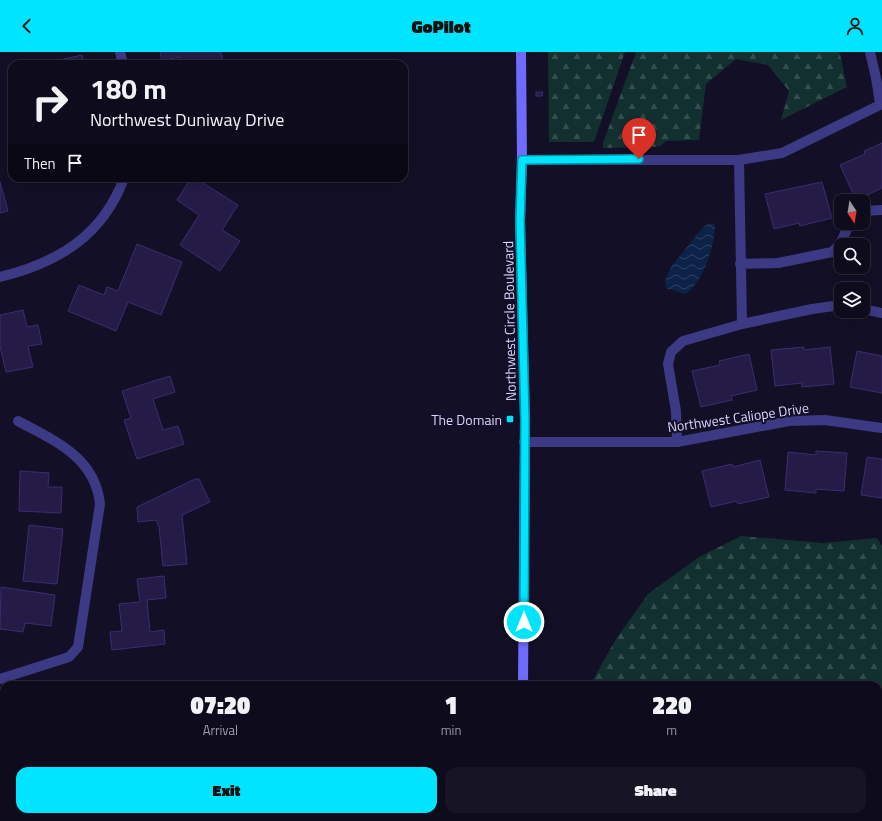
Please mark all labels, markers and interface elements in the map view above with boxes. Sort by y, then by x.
text: GoPilot [411,13,471,40]
icon: back [16,15,38,37]
icon: person [844,15,866,37]
text: 180 m [90,67,167,110]
icon: right [24,76,76,128]
text: Northwest Duniway Drive [90,106,284,133]
pin [622,118,656,159]
icon: arrive [628,124,650,146]
text: Then [24,152,56,175]
icon: arrive [64,152,86,174]
north arrow [834,194,870,230]
map controls [834,194,870,318]
button: search [834,238,870,274]
street label: Northwest Circle Boulevard [497,241,521,401]
button: layers [834,282,870,318]
street label: Northwest Caliope Drive [666,397,810,437]
place label: The Domain [431,409,502,430]
marker: The Domain [505,414,515,424]
position arrow [503,601,545,643]
text: 07:20 [190,687,250,723]
text: 1 [444,687,458,723]
text: 220 [652,687,691,723]
text: Arrival [203,720,238,740]
text: min [441,720,461,740]
text: m [666,720,677,740]
button: Exit [16,767,437,813]
button: Share [445,767,866,813]

